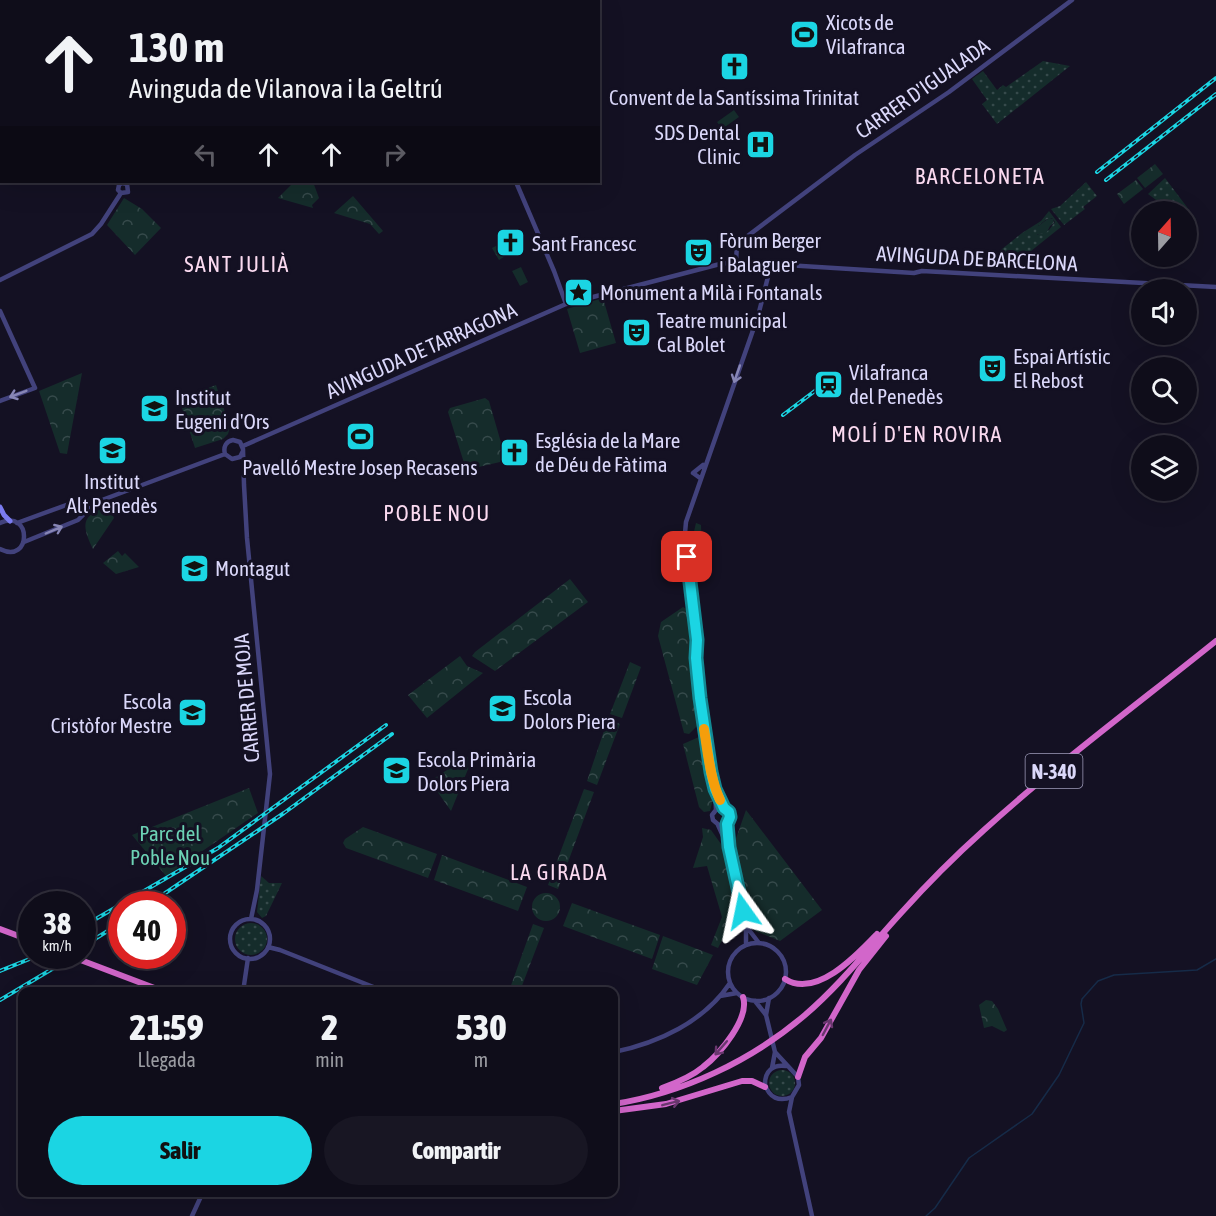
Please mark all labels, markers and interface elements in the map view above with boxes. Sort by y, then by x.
place label: Xicots de Vilafranca [826,10,906,58]
sports icon: Xicots de Vilafranca [789,18,821,50]
text: 130 m [129,23,224,71]
icon: ahead [30,24,108,102]
street label: CARRER D'IGUALADA [850,32,994,143]
church icon: Convent de la Santíssima Trinitat [718,50,750,82]
text: Avinguda de Vilanova i la Geltrú [129,73,443,104]
place label: Convent de la Santíssima Trinitat [609,85,859,109]
place label: SDS Dental Clinic [655,120,740,168]
hospital icon: SDS Dental Clinic [745,128,777,160]
icon: left [189,138,222,171]
icon: ahead [252,138,285,171]
icon: ahead [315,138,348,171]
icon: right [378,138,411,171]
district label: BARCELONETA [915,163,1045,189]
north arrow [1131,201,1197,267]
map controls [1131,201,1197,501]
church icon: Sant Francesc [495,227,527,259]
place label: Fòrum Berger i Balaguer [719,228,821,276]
place label: Sant Francesc [532,231,636,255]
theatre icon: Fòrum Berger i Balaguer [682,236,714,268]
street label: AVINGUDA DE BARCELONA [876,241,1079,275]
district label: SANT JULIÀ [184,251,290,277]
place icon: Monument a Milà i Fontanals [563,276,595,308]
button: sound [1131,279,1197,345]
place label: Monument a Milà i Fontanals [600,280,822,304]
street label: AVINGUDA DE TARRAGONA [322,297,521,403]
place label: Teatre municipal Cal Bolet [657,308,788,356]
theatre icon: Teatre municipal Cal Bolet [620,316,652,348]
place label: Espai Artístic El Rebost [1013,344,1110,392]
theatre icon: Espai Artístic El Rebost [976,352,1008,384]
button: search [1131,357,1197,423]
place label: Vilafranca del Penedès [849,360,943,408]
one-way arrow [731,364,742,383]
station icon: Vilafranca del Penedès [812,368,844,400]
place label: Institut Eugeni d'Ors [175,385,269,433]
one-way arrow [9,390,27,401]
school or university icon: Institut Eugeni d'Ors [138,393,170,425]
sports icon: Pavelló Mestre Josep Recasens [344,420,376,452]
district label: MOLÍ D'EN ROVIRA [831,421,1003,447]
place label: Església de la Mare de Déu de Fàtima [535,428,680,476]
school or university icon: Institut Alt Penedès [96,434,128,466]
button: layers [1131,435,1197,501]
church icon: Església de la Mare de Déu de Fàtima [498,436,530,468]
place label: Pavelló Mestre Josep Recasens [242,455,478,479]
place label: Institut Alt Penedès [67,469,157,517]
district label: POBLE NOU [383,500,491,526]
one-way arrow [44,524,63,535]
pin [661,531,712,582]
icon: arrive [670,540,703,573]
school or university icon: Montagut [178,552,210,584]
place label: Montagut [215,556,290,580]
street label: CARRER DE MOJA [228,632,264,763]
place label: Escola Dolors Piera [523,685,616,733]
place label: Escola Cristòfor Mestre [51,689,172,737]
school or university icon: Escola Dolors Piera [486,693,518,725]
school or university icon: Escola Cristòfor Mestre [177,697,209,729]
place label: Escola Primària Dolors Piera [417,747,536,795]
road number: N-340 [1026,754,1082,788]
school or university icon: Escola Primària Dolors Piera [380,755,412,787]
park label: Parc del Poble Nou [130,821,210,869]
district label: LA GIRADA [510,859,608,885]
position arrow [711,879,775,943]
speed limit sign: 40 [108,891,186,969]
text: 38 [43,906,71,940]
text: km/h [42,937,72,954]
text: 21:59 [130,1006,204,1048]
text: 2 [321,1006,338,1048]
text: 530 [456,1006,506,1048]
one-way arrow [821,1019,833,1036]
one-way arrow [714,1040,728,1055]
text: Llegada [138,1048,196,1071]
text: min [315,1048,344,1071]
text: m [474,1048,488,1071]
one-way arrow [661,1096,680,1108]
button: Salir [48,1116,312,1185]
button: Compartir [324,1116,588,1185]

